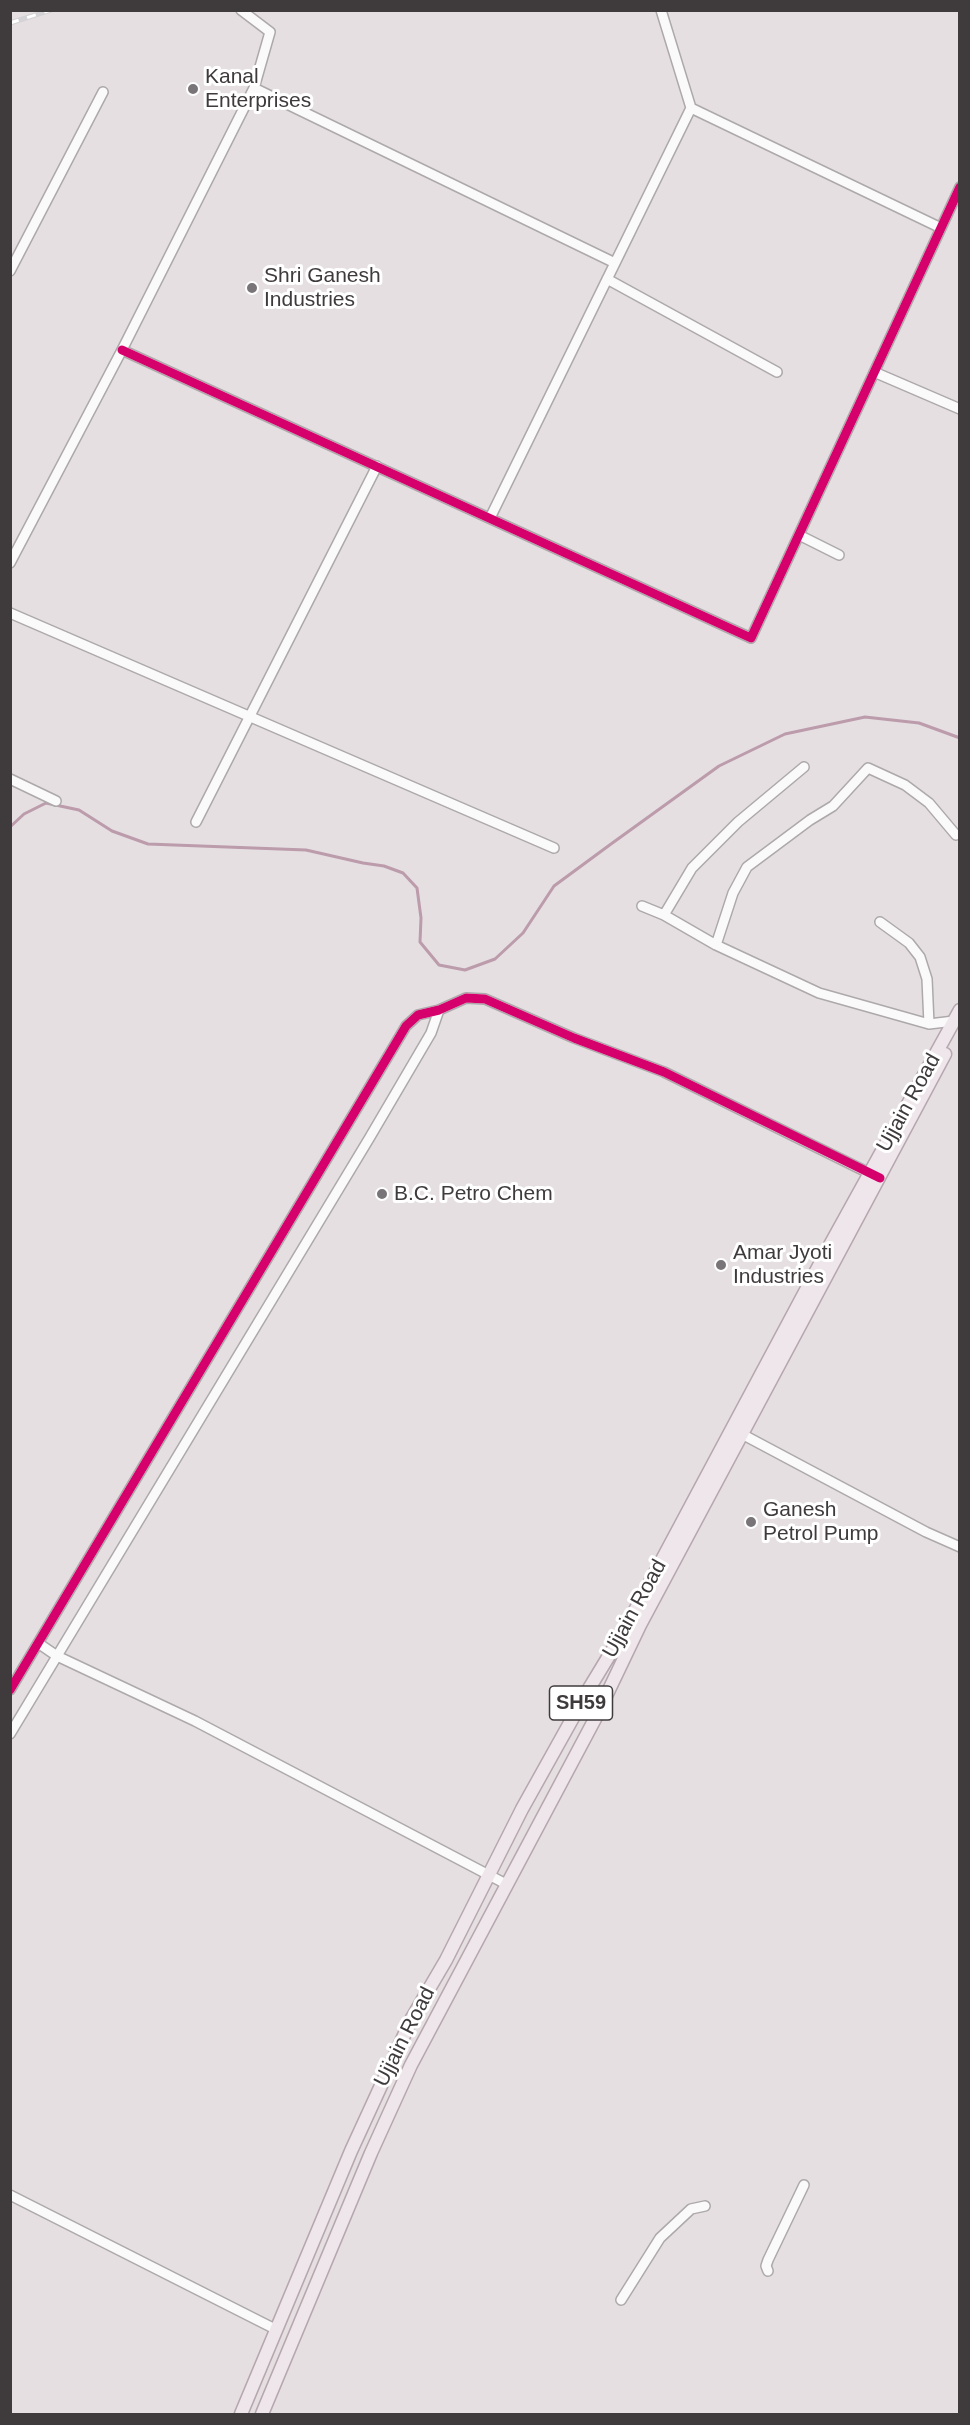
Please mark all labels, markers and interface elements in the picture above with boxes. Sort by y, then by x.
place label: Kanal Enterprises [205,64,311,114]
marker: Kanal Enterprises [186,82,200,96]
place label: Shri Ganesh Industries [264,263,381,313]
marker: Shri Ganesh Industries [245,281,259,295]
street label: Ujjain Road [872,1049,946,1157]
place label: B.C. Petro Chem [394,1181,553,1207]
marker: B.C. Petro Chem [375,1187,389,1201]
place label: Amar Jyoti Industries [733,1240,832,1290]
marker: Amar Jyoti Industries [714,1258,728,1272]
place label: Ganesh Petrol Pump [763,1497,879,1547]
marker: Ganesh Petrol Pump [744,1515,758,1529]
street label: Ujjain Road [598,1555,672,1663]
road number: SH59 [550,1686,612,1720]
street label: Ujjain Road [369,1983,441,2091]

